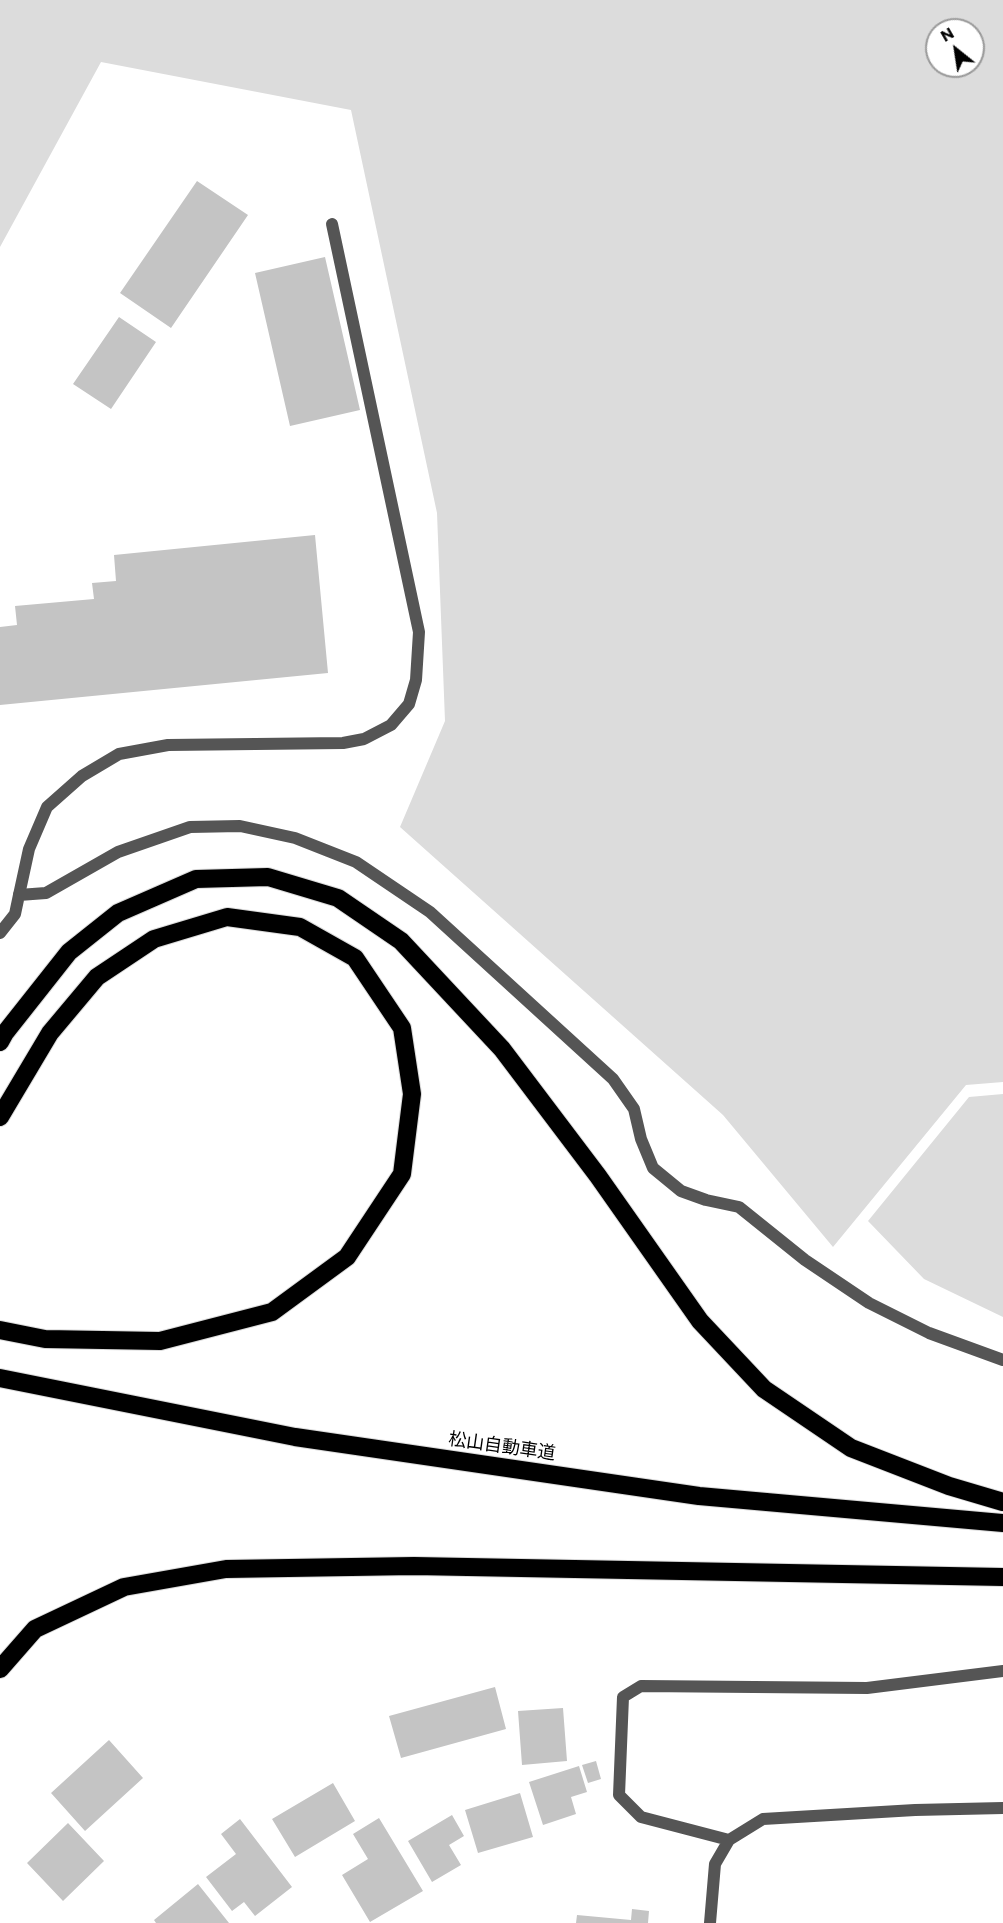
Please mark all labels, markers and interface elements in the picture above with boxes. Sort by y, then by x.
north arrow [925,18,985,78]
text: N [937,22,957,45]
street label: 松山自動車道 [447,1428,557,1464]

